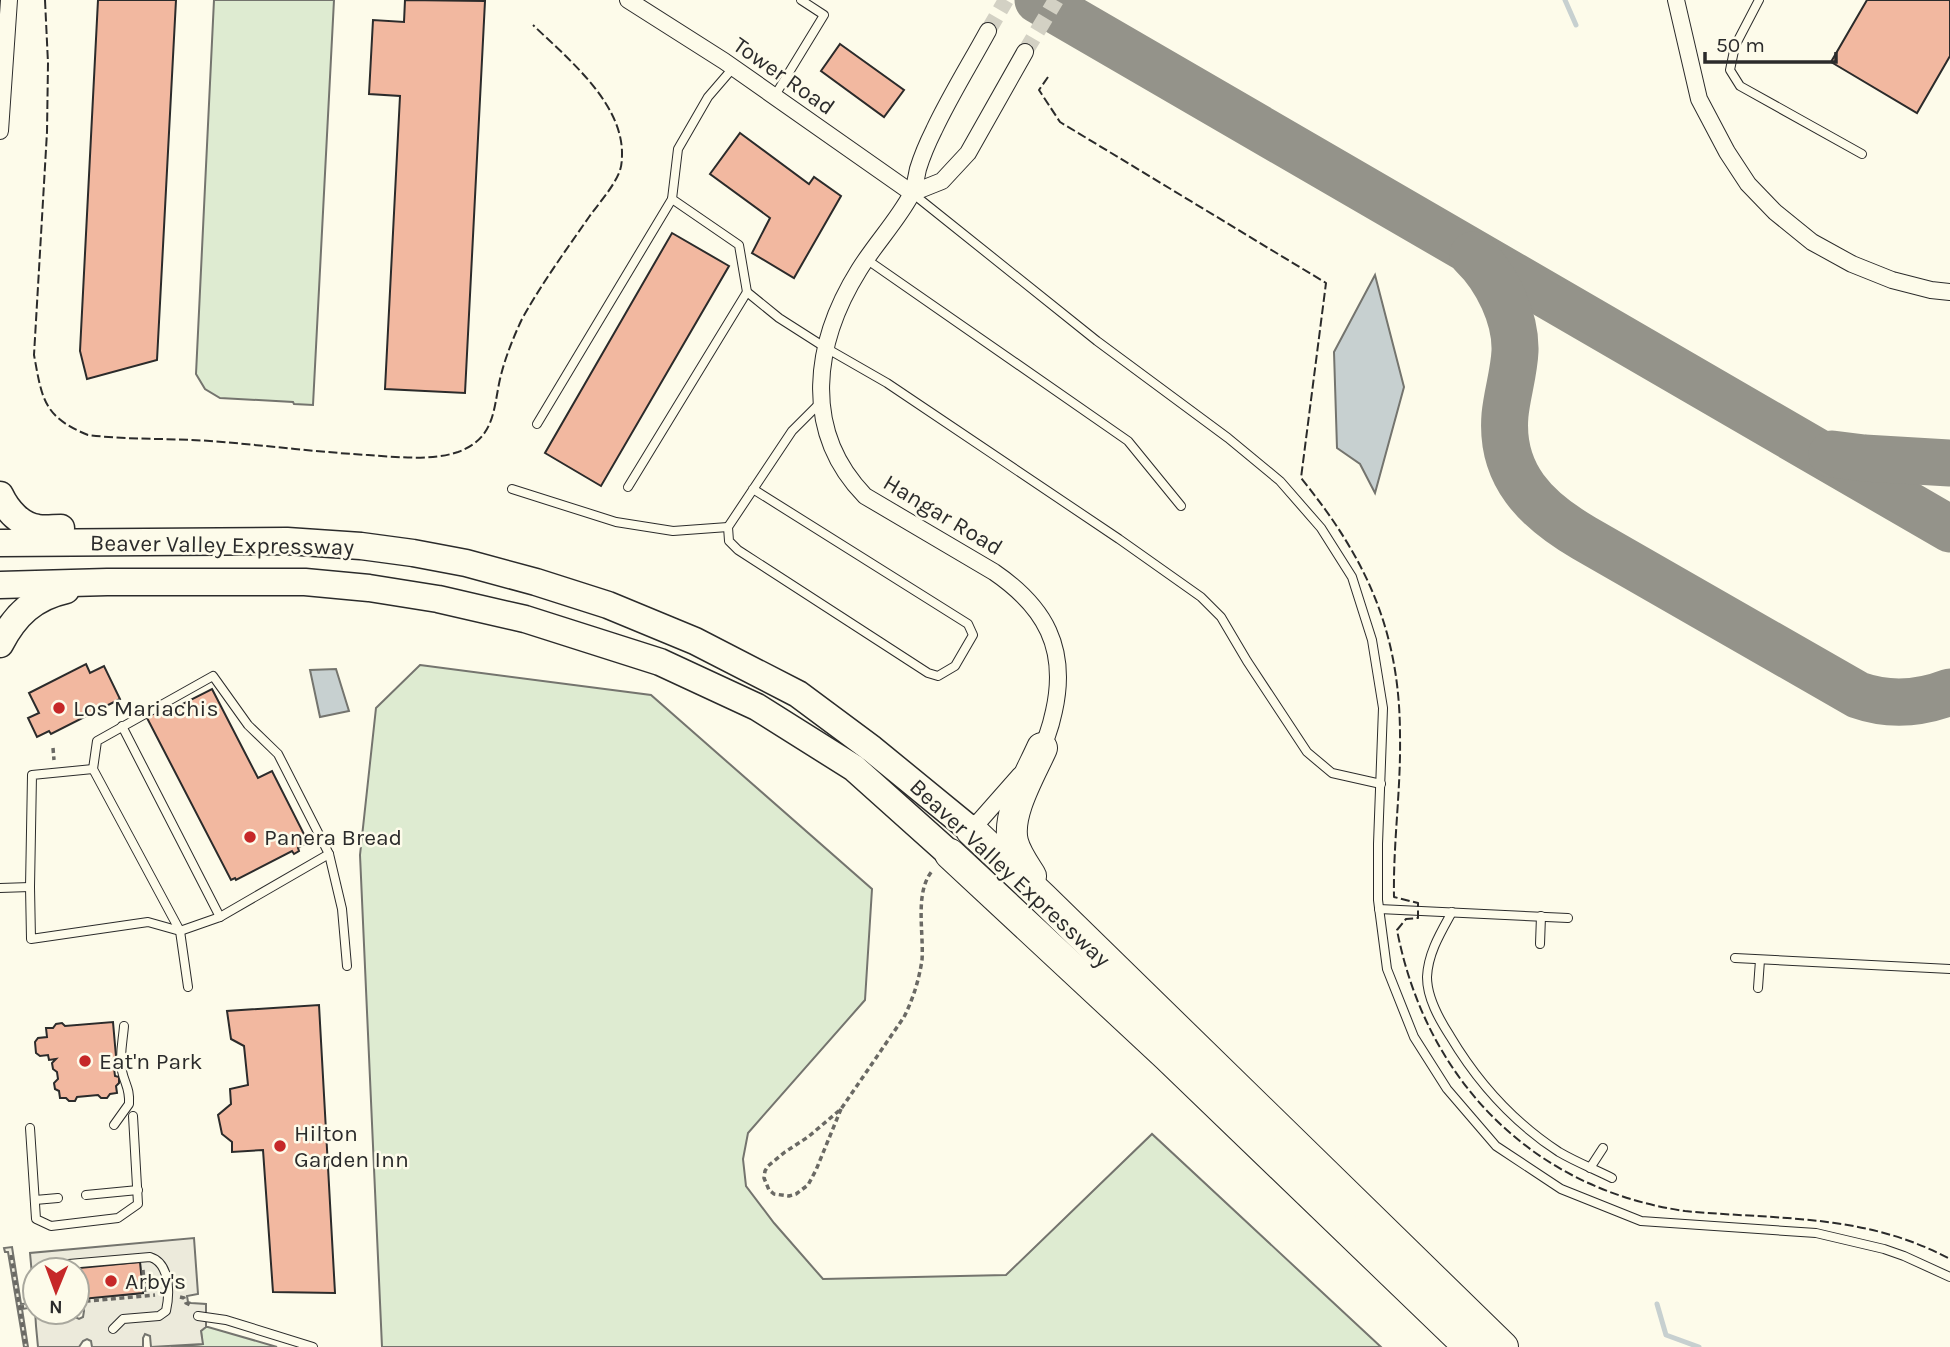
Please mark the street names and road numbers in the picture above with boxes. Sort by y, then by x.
street label: Tower Road [728,31,840,121]
street label: Hangar Road [878,469,1008,561]
street label: Beaver Valley Expressway [90,529,355,561]
street label: Beaver Valley Expressway [904,773,1116,973]

